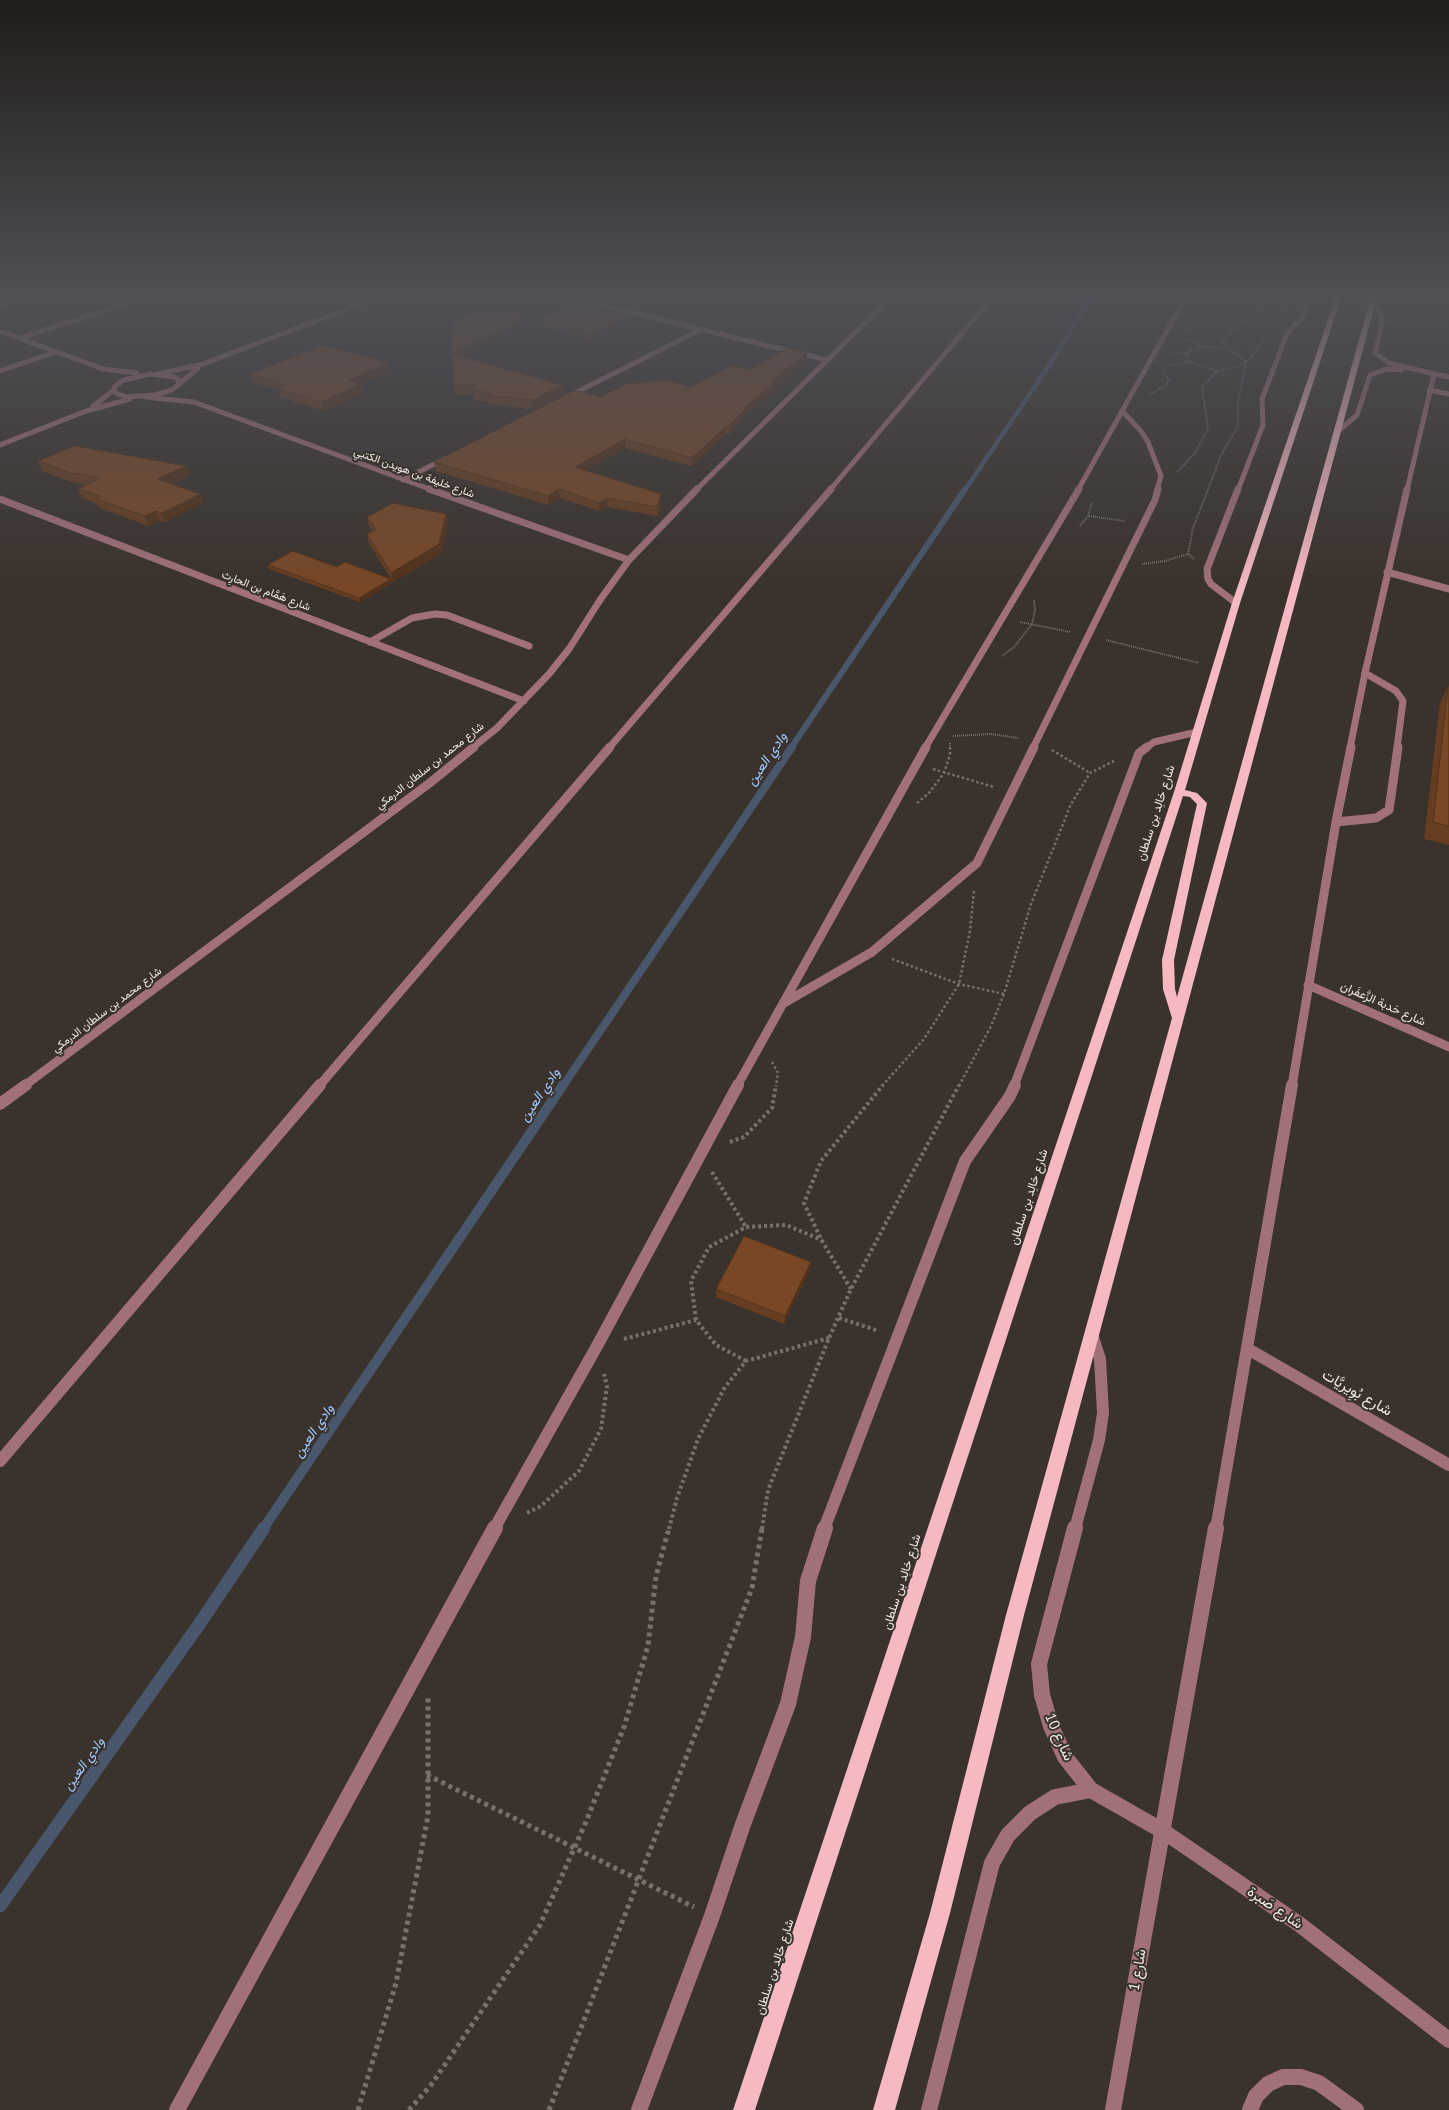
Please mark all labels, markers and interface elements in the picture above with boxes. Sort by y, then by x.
street label: شارع خليفة بن هويدن الكتبي [352,445,476,501]
street label: شارع هَمَّام بن الحارِث [220,568,312,614]
street label: شارع محمد بن سلطان الدرمكي [373,720,487,812]
water label: وادي العين [743,729,791,789]
street label: شارع خالِد بن سلطان [1134,763,1178,863]
street label: شارع محمد بن سلطان الدرمكي [50,965,164,1055]
street label: شارع حَدبة الزَّعفَران [1338,979,1428,1029]
water label: وادي العين [516,1065,564,1125]
street label: شارع خالِد بن سلطان [1007,1147,1051,1247]
street label: شارع بُوِيريَّات [1319,1366,1395,1420]
water label: وادي العين [290,1401,338,1461]
street label: شارع خالِد بن سلطان [880,1532,924,1632]
street label: شارع 10 [1041,1710,1077,1764]
water label: وادي العين [60,1734,108,1794]
street label: شارع صَبرة [1244,1883,1306,1933]
street label: شارع خالِد بن سلطان [753,1917,797,2017]
street label: شارع 1 [1125,1948,1151,1992]

